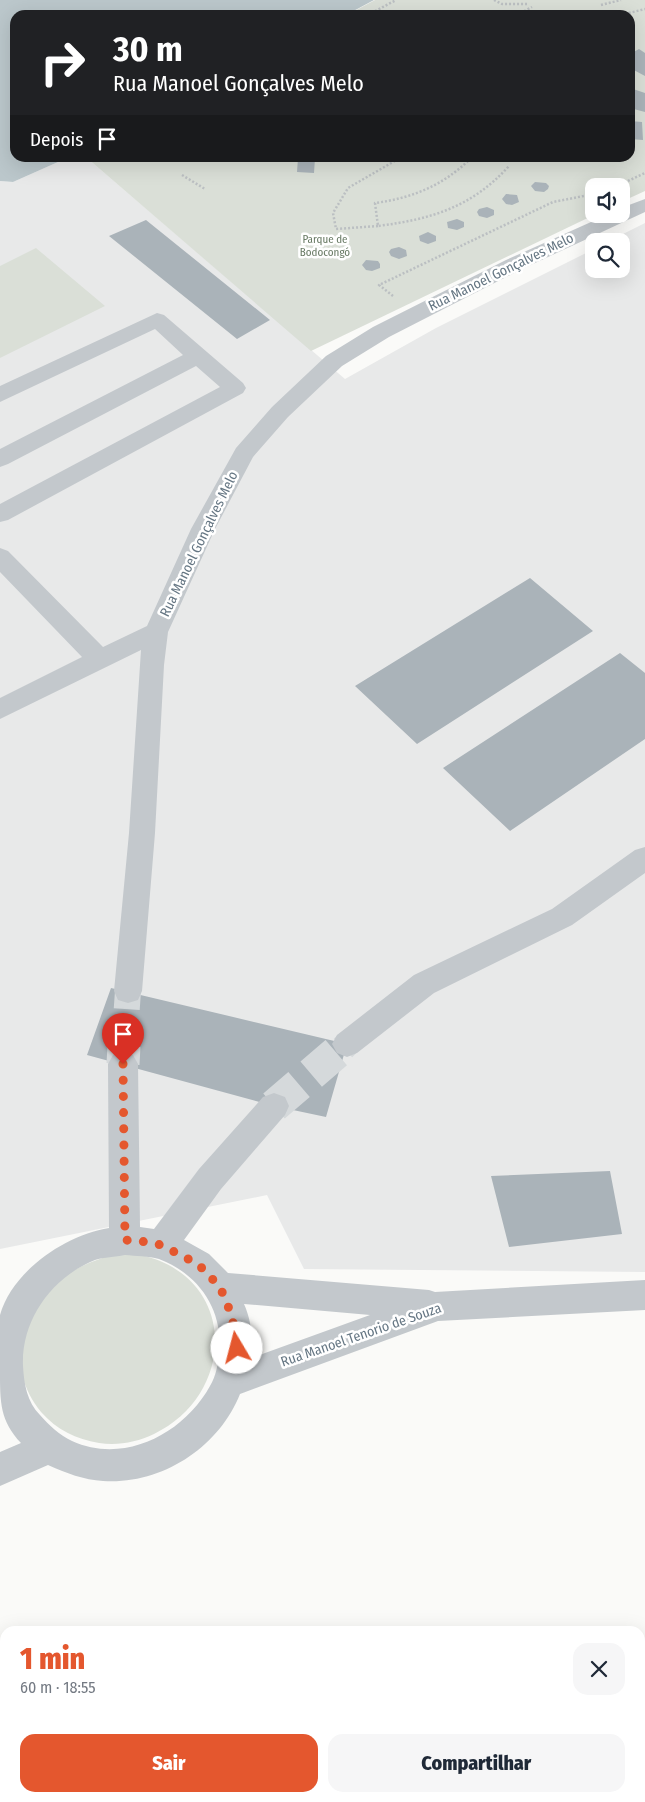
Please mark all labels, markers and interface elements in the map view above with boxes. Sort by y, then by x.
text: 30 m [113,28,183,70]
icon: right [30,30,95,95]
text: Rua Manoel Gonçalves Melo [113,70,364,97]
icon: arrive [93,125,121,153]
text: Depois [30,128,83,151]
map controls [585,178,630,278]
button: sound [585,178,630,223]
street label: Rua Manoel Gonçalves Melo [426,229,576,315]
park label: Parque de Bodocongó [300,233,350,259]
button: search [585,233,630,278]
street label: Rua Manoel Gonçalves Melo [156,469,242,619]
pin [102,1013,144,1064]
icon: arrive [109,1020,137,1048]
street label: Rua Manoel Tenorio de Souza [279,1299,444,1370]
position arrow [210,1321,262,1373]
text: 1 min [20,1641,85,1677]
button: close [573,1643,625,1695]
text: 60 m · 18:55 [20,1678,96,1697]
button: Sair [20,1734,318,1792]
button: Compartilhar [328,1734,625,1792]

